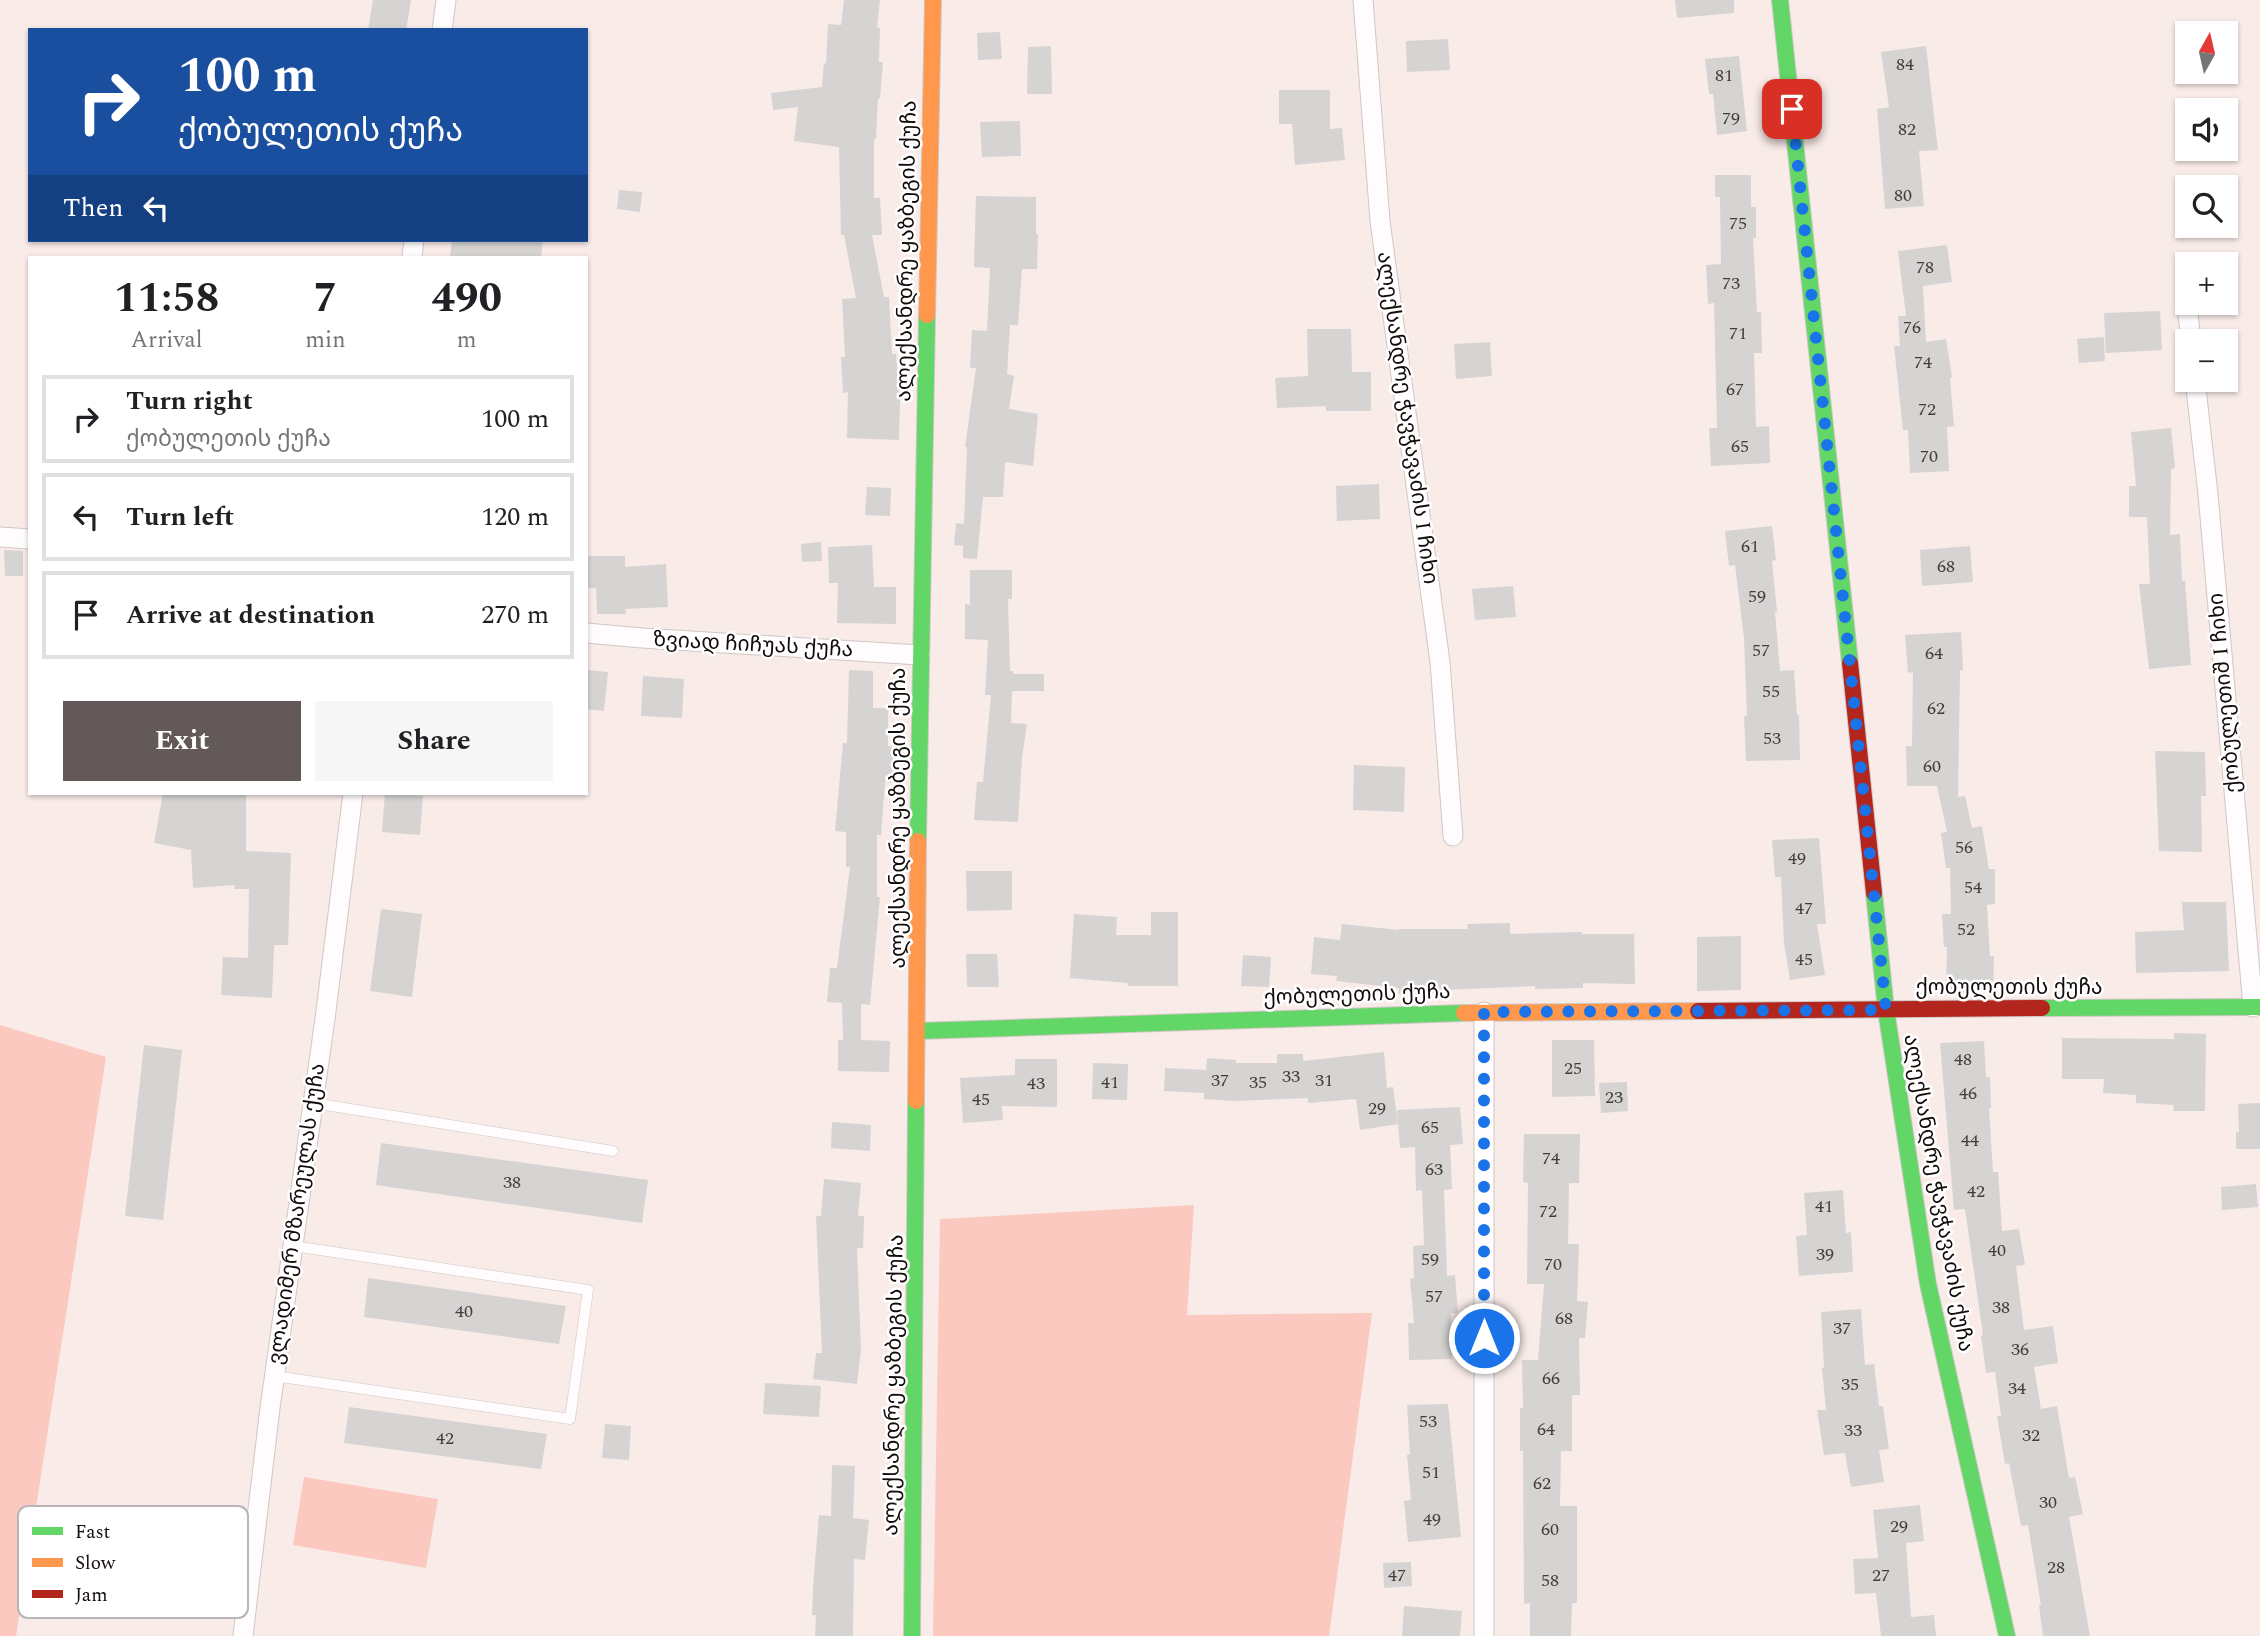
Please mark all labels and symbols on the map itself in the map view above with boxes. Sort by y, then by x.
north arrow [2175,21,2238,84]
house number: 84 [1896,51,1914,78]
house number: 81 [1715,62,1733,89]
pin [1762,79,1822,139]
street label: ალექსანდრე ყაზბეგის ქუჩა [888,100,926,402]
house number: 79 [1722,105,1740,132]
house number: 82 [1898,116,1916,143]
house number: 80 [1894,182,1912,209]
house number: 75 [1729,210,1747,237]
street label: ალექსანდრე ჭავჭავაძის I ჩიხი [1368,250,1446,586]
house number: 78 [1916,254,1934,281]
house number: 73 [1722,270,1740,297]
house number: 76 [1903,314,1921,341]
house number: 71 [1729,320,1747,347]
house number: 74 [1914,349,1932,376]
house number: 67 [1726,376,1744,403]
house number: 72 [1918,396,1936,423]
house number: 65 [1731,433,1749,460]
house number: 70 [1920,443,1938,470]
house number: 61 [1741,533,1759,560]
house number: 68 [1937,553,1955,580]
house number: 59 [1748,583,1766,610]
street label: ქობულეთიშ I ჩიხი [2200,592,2250,794]
street label: ზვიად ჩიჩუას ქუჩა [652,624,854,666]
house number: 57 [1752,637,1770,664]
house number: 64 [1925,640,1943,667]
street label: ალექსანდრე ყაზბეგის ქუჩა [883,667,915,969]
house number: 55 [1762,678,1780,705]
house number: 62 [1927,695,1945,722]
house number: 53 [1763,725,1781,752]
house number: 60 [1923,753,1941,780]
house number: 56 [1955,834,1973,861]
house number: 49 [1788,845,1806,872]
house number: 54 [1964,874,1982,901]
house number: 47 [1795,895,1813,922]
house number: 52 [1957,916,1975,943]
house number: 45 [1795,946,1813,973]
street label: ქობულეთის ქუჩა [1915,972,2103,1004]
street label: ქობულეთის ქუჩა [1263,976,1451,1014]
street label: ალექსანდრე ჭავჭავაძის ქუჩა [1894,1032,1982,1354]
house number: 48 [1954,1046,1972,1073]
house number: 25 [1564,1055,1582,1082]
street label: ვლადიმერ მზარეულას ქუჩა [260,1061,334,1367]
house number: 33 [1282,1063,1300,1090]
house number: 37 [1211,1067,1229,1094]
house number: 31 [1315,1067,1333,1094]
house number: 41 [1101,1069,1119,1096]
house number: 35 [1249,1069,1267,1096]
house number: 43 [1027,1070,1045,1097]
house number: 46 [1959,1080,1977,1107]
house number: 23 [1605,1084,1623,1111]
house number: 45 [972,1086,990,1113]
house number: 29 [1368,1095,1386,1122]
house number: 65 [1421,1114,1439,1141]
house number: 44 [1961,1127,1979,1154]
house number: 74 [1542,1145,1560,1172]
house number: 63 [1425,1156,1443,1183]
house number: 38 [503,1169,521,1196]
house number: 42 [1967,1178,1985,1205]
house number: 41 [1815,1193,1833,1220]
house number: 72 [1539,1198,1557,1225]
street label: ალექსანდრე ყაზბეგის ქუჩა [875,1234,913,1536]
house number: 40 [1988,1237,2006,1264]
house number: 39 [1816,1241,1834,1268]
house number: 59 [1421,1246,1439,1273]
house number: 70 [1544,1251,1562,1278]
house number: 57 [1425,1283,1443,1310]
house number: 38 [1992,1294,2010,1321]
house number: 40 [455,1298,473,1325]
position arrow [1447,1301,1521,1375]
house number: 68 [1555,1305,1573,1332]
house number: 37 [1833,1315,1851,1342]
house number: 36 [2011,1336,2029,1363]
house number: 66 [1542,1365,1560,1392]
house number: 35 [1841,1371,1859,1398]
house number: 34 [2008,1375,2026,1402]
house number: 53 [1419,1408,1437,1435]
house number: 64 [1537,1416,1555,1443]
house number: 33 [1844,1417,1862,1444]
house number: 32 [2022,1422,2040,1449]
house number: 42 [436,1425,454,1452]
house number: 51 [1422,1459,1440,1486]
house number: 62 [1533,1470,1551,1497]
house number: 30 [2039,1489,2057,1516]
legend [18,1506,248,1618]
house number: 49 [1423,1506,1441,1533]
house number: 29 [1890,1513,1908,1540]
house number: 60 [1541,1516,1559,1543]
text: Fast [75,1518,111,1547]
text: Slow [75,1549,116,1578]
house number: 28 [2047,1554,2065,1581]
house number: 47 [1388,1562,1406,1589]
house number: 27 [1872,1562,1890,1589]
house number: 58 [1541,1567,1559,1594]
text: Jam [75,1581,107,1610]

